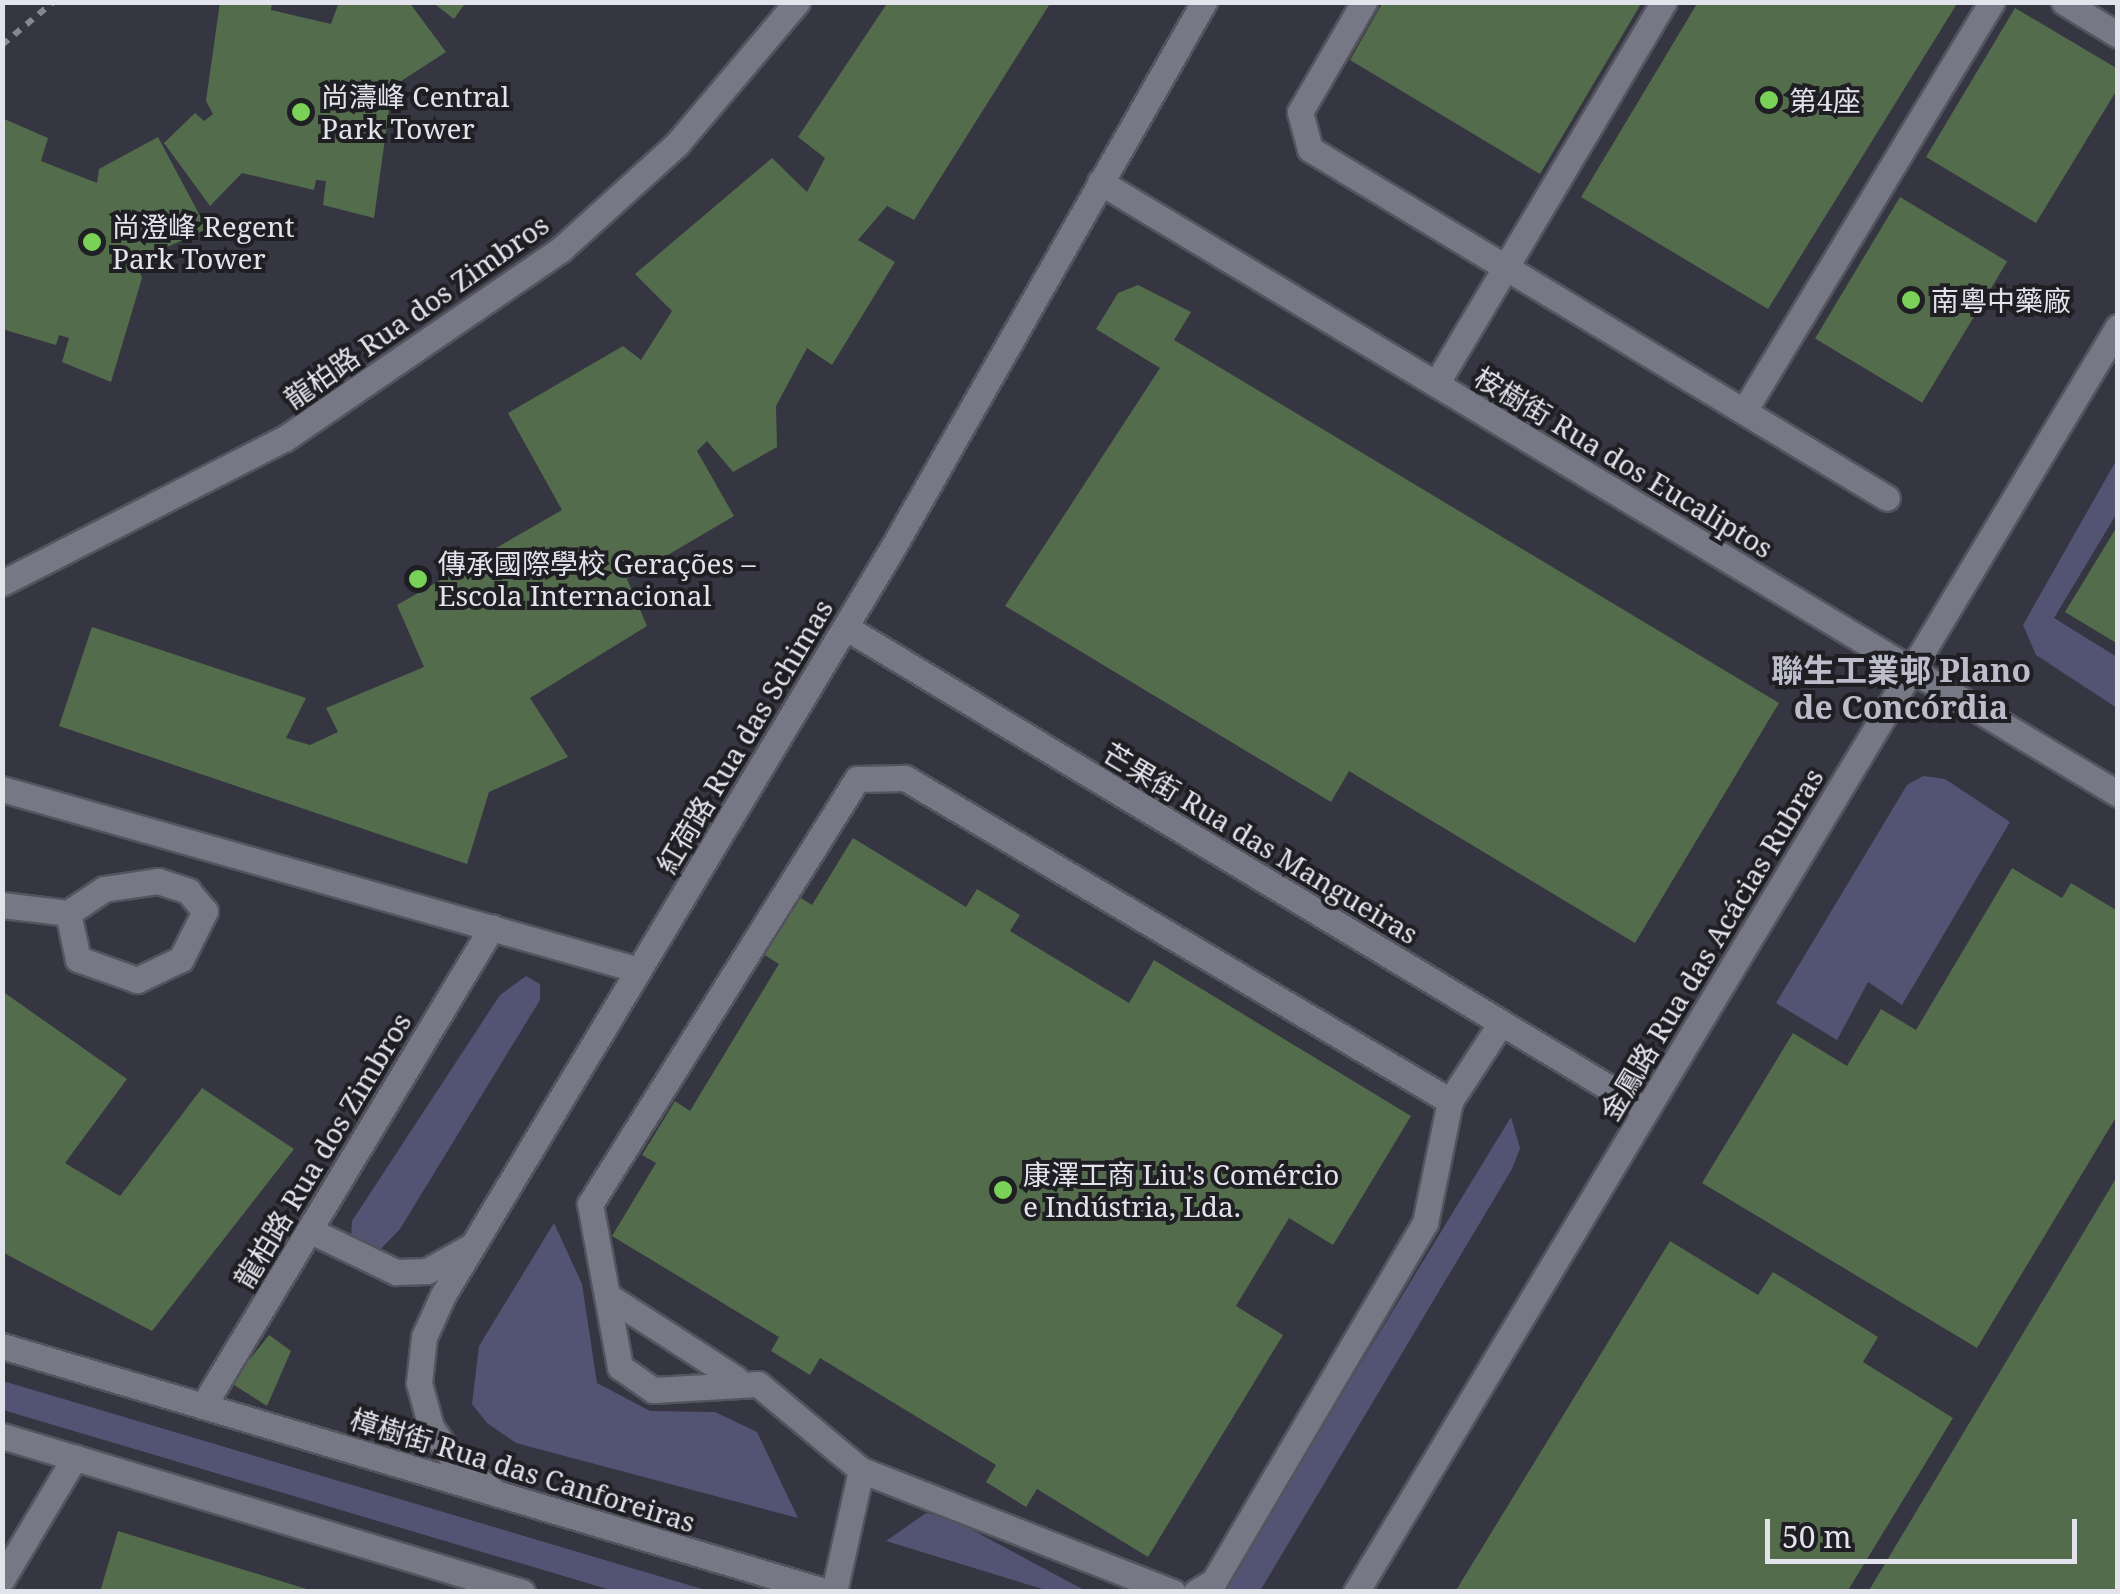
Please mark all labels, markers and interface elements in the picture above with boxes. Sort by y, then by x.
place label: 尚濤峰 Central Park Tower [321,79,509,145]
place label: 第4座 [1789,83,1861,117]
marker: 第4座 [1758,89,1780,111]
marker: 尚濤峰 Central Park Tower [290,101,312,123]
street label: 龍柏路 Rua dos Zimbros [277,207,555,415]
place label: 尚澄峰 Regent Park Tower [112,209,295,275]
marker: 尚澄峰 Regent Park Tower [81,231,103,253]
place label: 南粵中藥廠 [1931,283,2071,317]
marker: 南粵中藥廠 [1900,289,1922,311]
street label: 桉樹街 Rua dos Eucaliptos [1469,360,1779,564]
place label: 傳承國際學校 Gerações – Escola Internacional [438,546,755,612]
marker: 傳承國際學校 Gerações – Escola Internacional [407,568,429,590]
street label: 紅荷路 Rua das Schimas [649,593,839,879]
district label: 聯生工業邨 Plano de Concórdia [1771,652,2031,727]
street label: 芒果街 Rua das Mangueiras [1098,736,1424,950]
street label: 金鳳路 Rua das Acácias Rubras [1592,762,1830,1126]
street label: 龍柏路 Rua dos Zimbros [227,1006,417,1294]
place label: 康澤工商 Liu's Comércio e Indústria, Lda. [1023,1157,1339,1223]
marker: 康澤工商 Liu's Comércio e Indústria, Lda. [992,1179,1014,1201]
street label: 樟樹街 Rua das Canforeiras [346,1401,700,1539]
scale bar [1770,1499,2082,1561]
text: 50 m [1782,1516,1852,1557]

